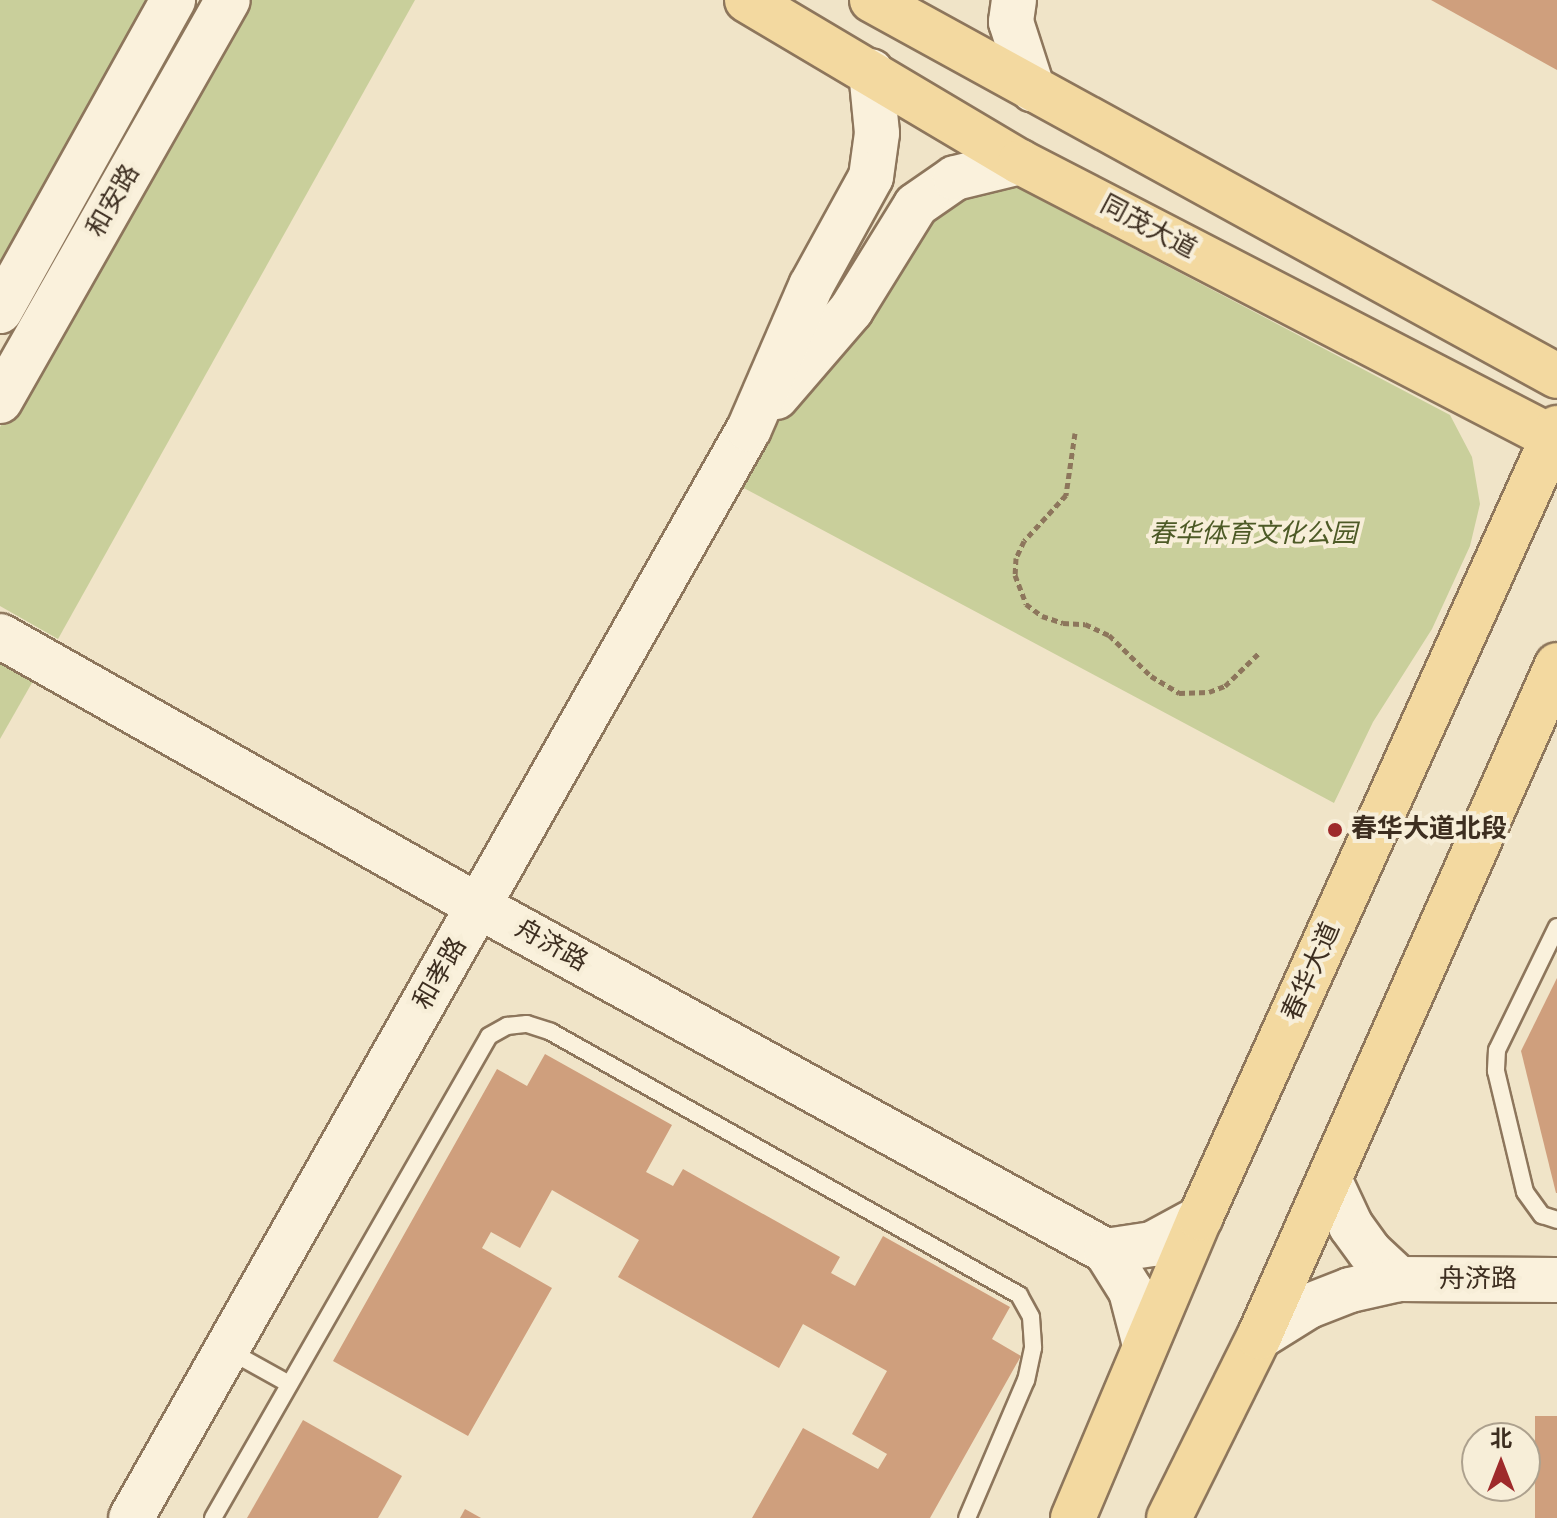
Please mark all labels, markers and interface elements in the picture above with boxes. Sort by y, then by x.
street label: 和安路 [81,159,147,243]
street label: 同茂大道 [1095,190,1201,266]
park label: 春华体育文化公园 [1149,519,1357,551]
place label: 春华大道北段 [1351,814,1507,846]
marker: 春华大道北段 [1326,821,1344,839]
street label: 舟济路 [509,913,593,979]
street label: 春华大道 [1277,918,1347,1026]
street label: 和孝路 [408,932,474,1016]
street label: 舟济路 [1439,1264,1517,1296]
north arrow [1461,1422,1541,1502]
text: 北 [1490,1423,1512,1456]

